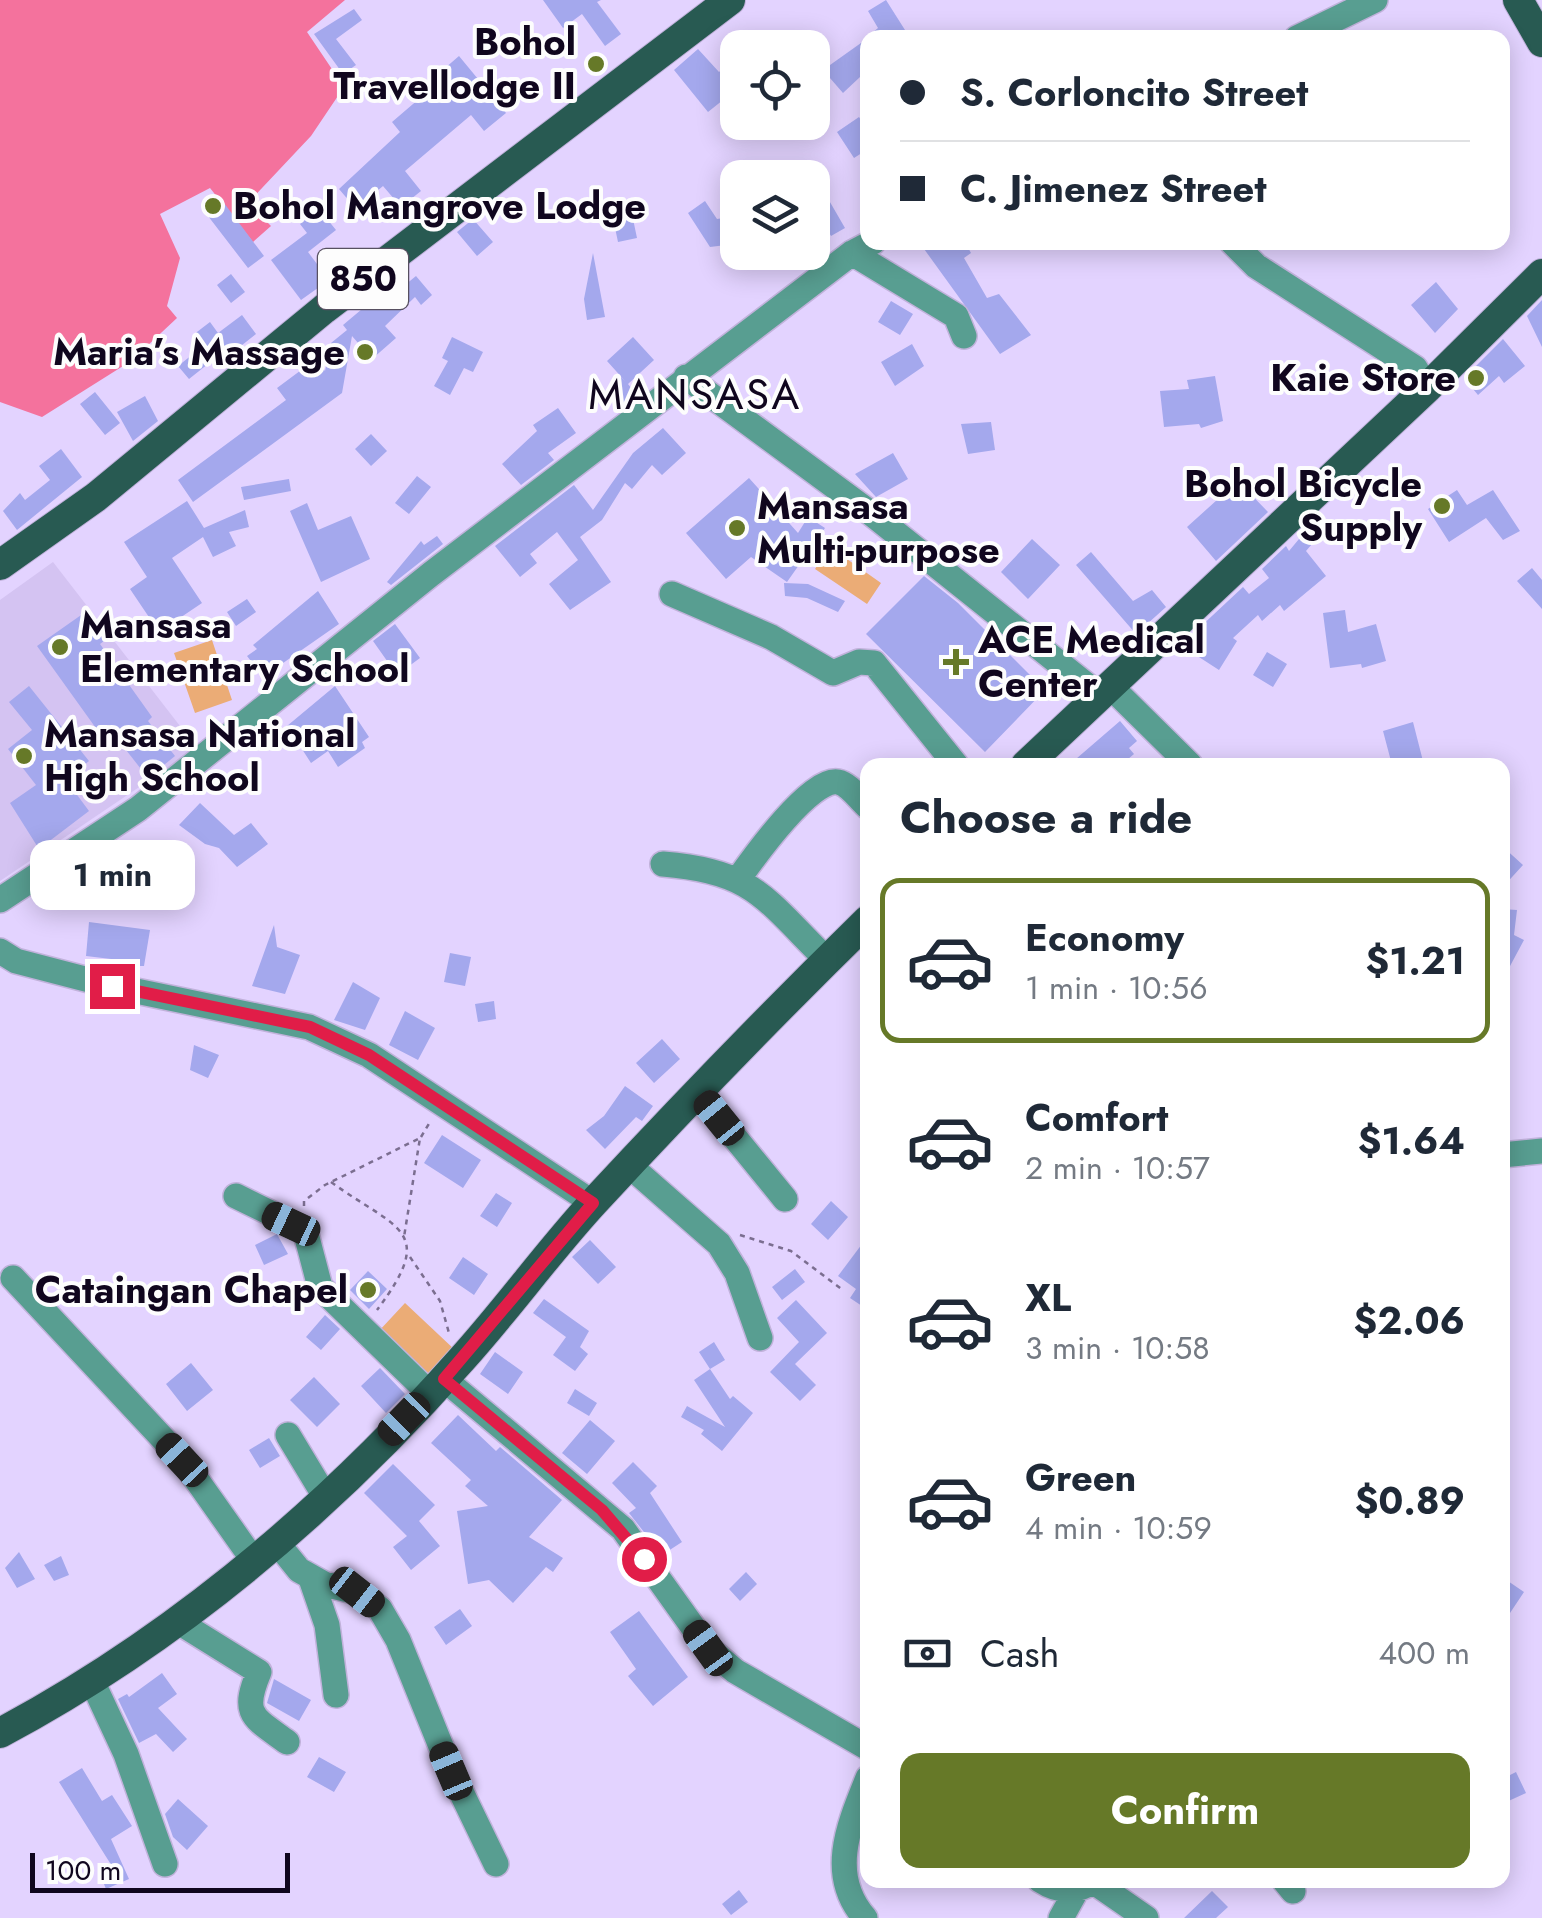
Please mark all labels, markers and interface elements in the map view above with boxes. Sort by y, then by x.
place label: Bohol Travellodge II [334,14,576,113]
map controls [720,30,830,270]
button: locate [720,30,830,140]
marker: Bohol Travellodge II [585,53,607,75]
text: S. Corloncito Street [960,65,1308,120]
button: layers [720,160,830,270]
text: C. Jimenez Street [960,161,1266,216]
place label: Bohol Mangrove Lodge [233,178,646,233]
marker: Bohol Mangrove Lodge [202,195,224,217]
road number: 850 [318,249,408,309]
place label: Maria’s Massage [53,324,345,379]
marker: Maria’s Massage [354,341,376,363]
place label: Kaie Store [1270,350,1456,405]
district label: MANSASA [588,364,802,425]
marker: Kaie Store [1465,367,1487,389]
place label: Bohol Bicycle Supply [1184,456,1423,555]
place label: Mansasa Multi-purpose [757,478,1000,577]
marker: Bohol Bicycle Supply [1431,495,1453,517]
marker: Mansasa Multi-purpose [726,517,748,539]
place label: Mansasa Elementary School [80,597,410,696]
place label: ACE Medical Center [977,612,1205,711]
marker: Mansasa Elementary School [49,636,71,658]
marker: ACE Medical Center [943,649,969,675]
place label: Mansasa National High School [44,706,355,805]
marker: Mansasa National High School [13,745,35,767]
text: Choose a ride [900,785,1192,850]
callout: 1 min [29,841,194,911]
text: 1 min [73,852,152,898]
text: Economy [1025,910,1184,965]
icon: car [905,916,995,1006]
text: $1.21 [1366,933,1465,988]
route end [90,964,135,1009]
text: 1 min · 10:56 [1025,965,1208,1011]
car [688,1085,750,1151]
text: Comfort [1025,1090,1168,1145]
icon: car [905,1096,995,1186]
text: $1.64 [1358,1113,1465,1168]
text: 2 min · 10:57 [1025,1145,1210,1191]
car [257,1198,325,1250]
place label: Cataingan Chapel [35,1262,348,1317]
text: XL [1025,1270,1071,1325]
icon: car [905,1276,995,1366]
marker: Cataingan Chapel [357,1279,379,1301]
text: $2.06 [1354,1293,1465,1348]
text: 3 min · 10:58 [1025,1325,1210,1371]
car [372,1387,436,1451]
car [151,1428,213,1492]
text: Green [1025,1450,1136,1505]
icon: car [905,1456,995,1546]
text: $0.89 [1355,1473,1465,1528]
text: 4 min · 10:59 [1025,1505,1212,1551]
route start [622,1537,667,1582]
car [324,1562,390,1622]
car [678,1615,738,1681]
icon: cash [900,1626,955,1681]
text: Cash [980,1626,1060,1681]
text: 400 m [1378,1630,1470,1676]
car [425,1738,477,1804]
button: Confirm [900,1753,1470,1868]
scale bar [30,1848,290,1892]
text: 100 m [45,1850,121,1891]

